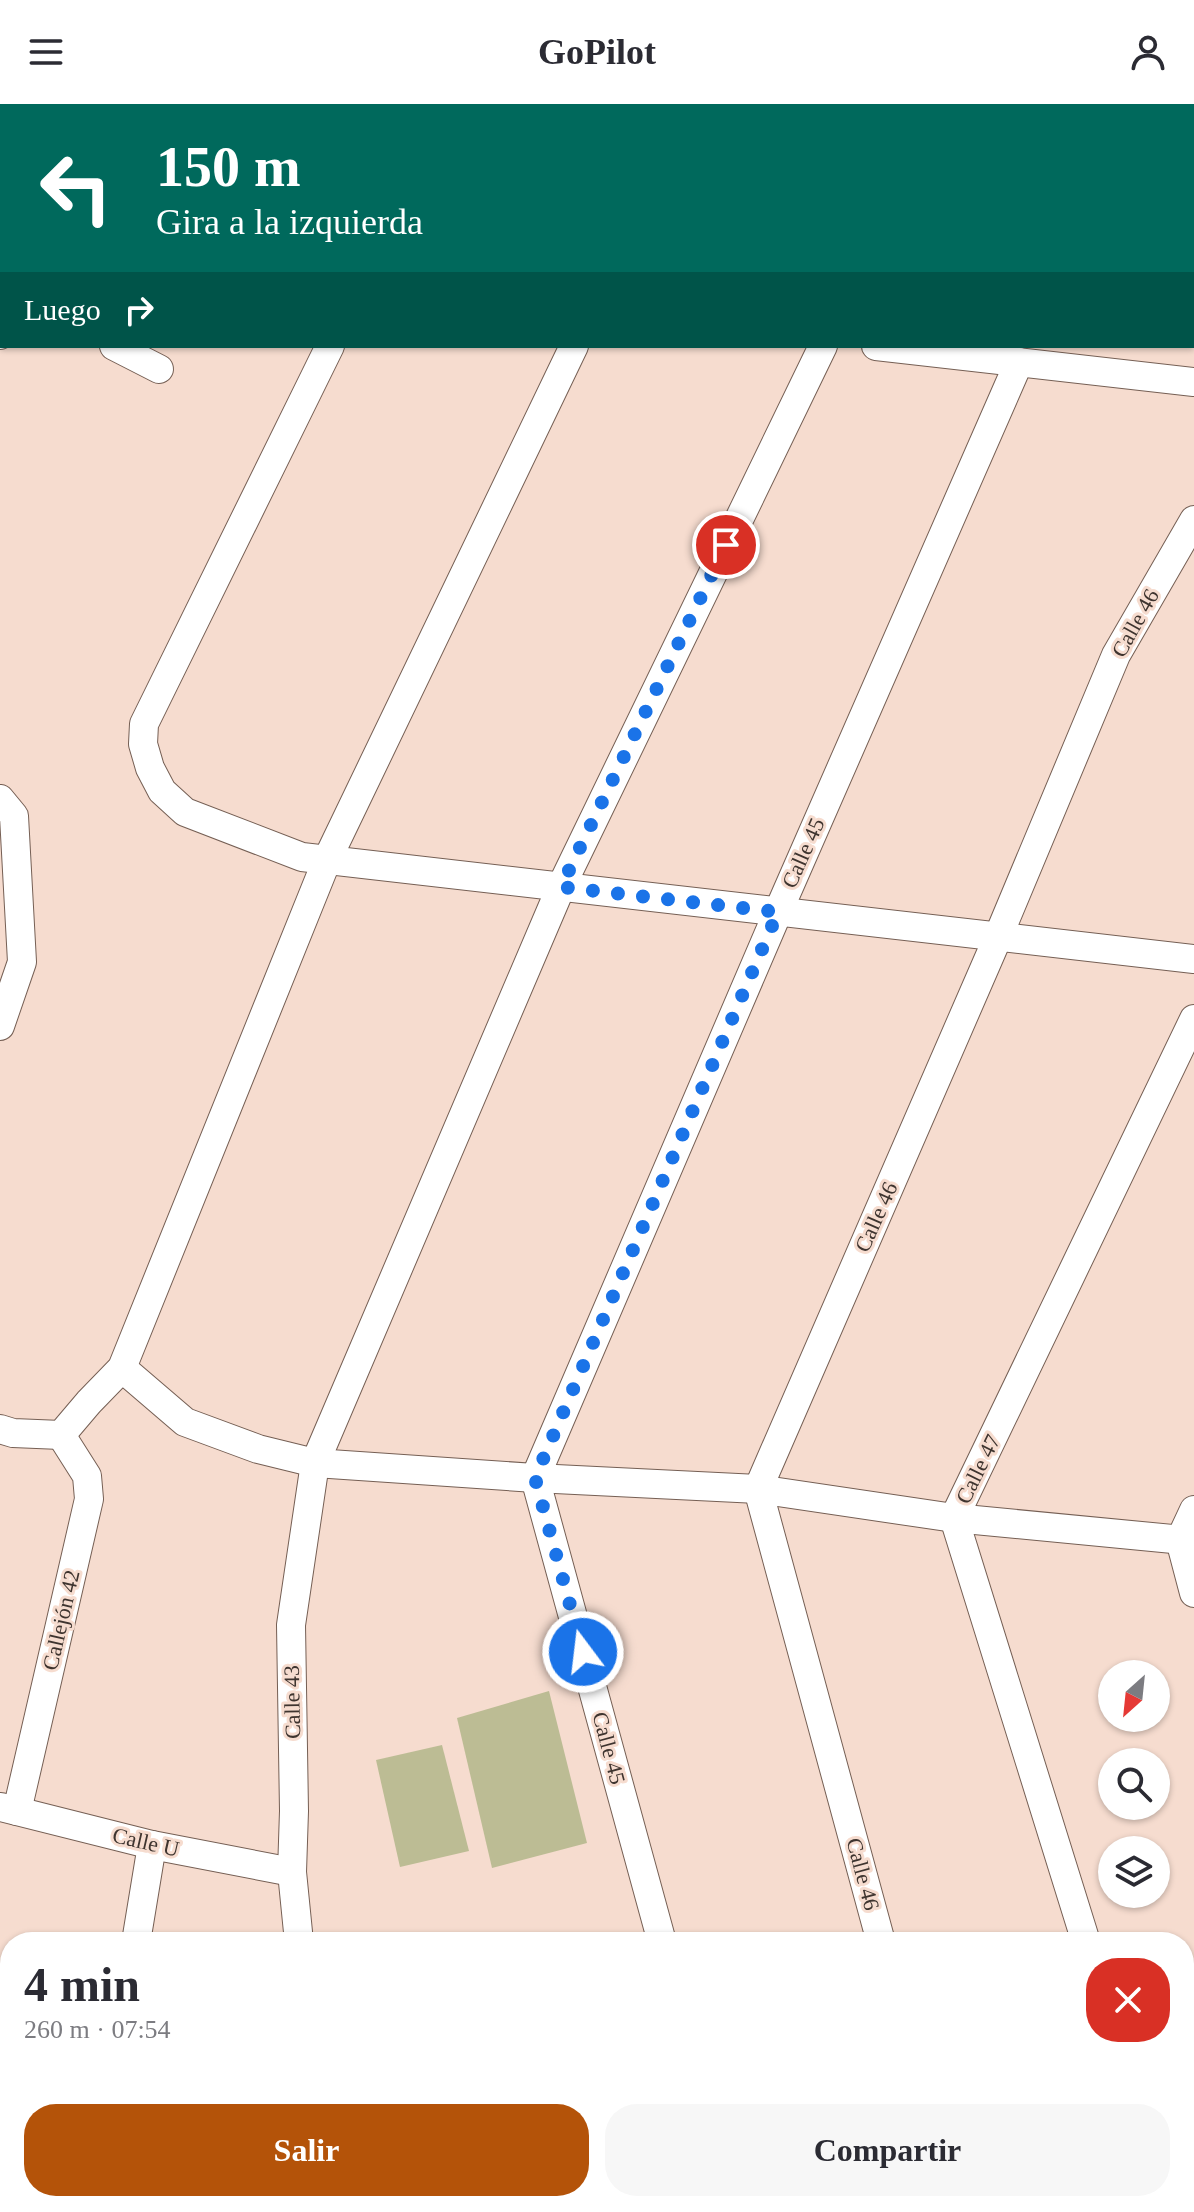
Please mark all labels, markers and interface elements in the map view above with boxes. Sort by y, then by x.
icon: menu [24,30,68,74]
icon: person [1126,30,1170,74]
text: GoPilot [538,32,656,72]
icon: left [24,136,128,240]
text: 150 m [156,136,301,198]
text: Gira a la izquierda [156,202,423,242]
icon: right [117,288,161,332]
text: Luego [24,293,101,326]
pin [692,511,760,579]
icon: arrive [704,523,748,567]
street label: Calle 46 [1106,585,1164,661]
street label: Calle 45 [777,814,829,892]
street label: Calle 46 [850,1178,902,1256]
street label: Calle 47 [951,1430,1005,1508]
street label: Callejón 42 [37,1567,85,1673]
position arrow [541,1610,625,1694]
north arrow [1098,1660,1170,1732]
map controls [1098,1660,1170,1908]
street label: Calle 43 [279,1665,305,1739]
street label: Calle 45 [587,1709,631,1787]
button: search [1098,1748,1170,1820]
street label: Calle U [110,1822,182,1862]
street label: Calle 46 [841,1835,885,1913]
button: layers [1098,1836,1170,1908]
text: 4 min [24,1958,140,2011]
button: close [1086,1958,1170,2042]
text: 260 m · 07:54 [24,2015,171,2044]
button: Salir [24,2104,589,2196]
button: Compartir [605,2104,1170,2196]

